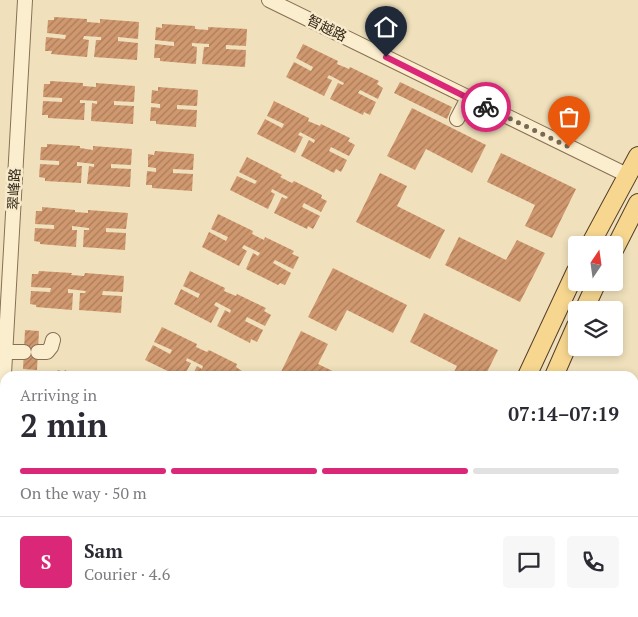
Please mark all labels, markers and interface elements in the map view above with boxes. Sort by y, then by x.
pin [365,6,407,57]
street label: 智越路 [304,10,350,45]
icon: home [372,13,400,41]
courier [461,82,511,132]
icon: bike [472,93,500,121]
pin [548,96,590,147]
icon: bag [555,103,583,131]
street label: 翠峰路 [3,168,24,210]
north arrow [568,236,622,291]
map controls [568,236,623,356]
button: layers [568,301,623,356]
text: Arriving in [20,384,97,406]
text: 07:14–07:19 [508,401,619,426]
text: 2 min [20,404,108,446]
text: On the way · 50 m [20,482,147,504]
button: chat [503,536,555,588]
button: phone [567,536,619,588]
text: Sam [84,538,123,563]
text: S [41,549,51,574]
text: Courier · 4.6 [84,563,170,585]

